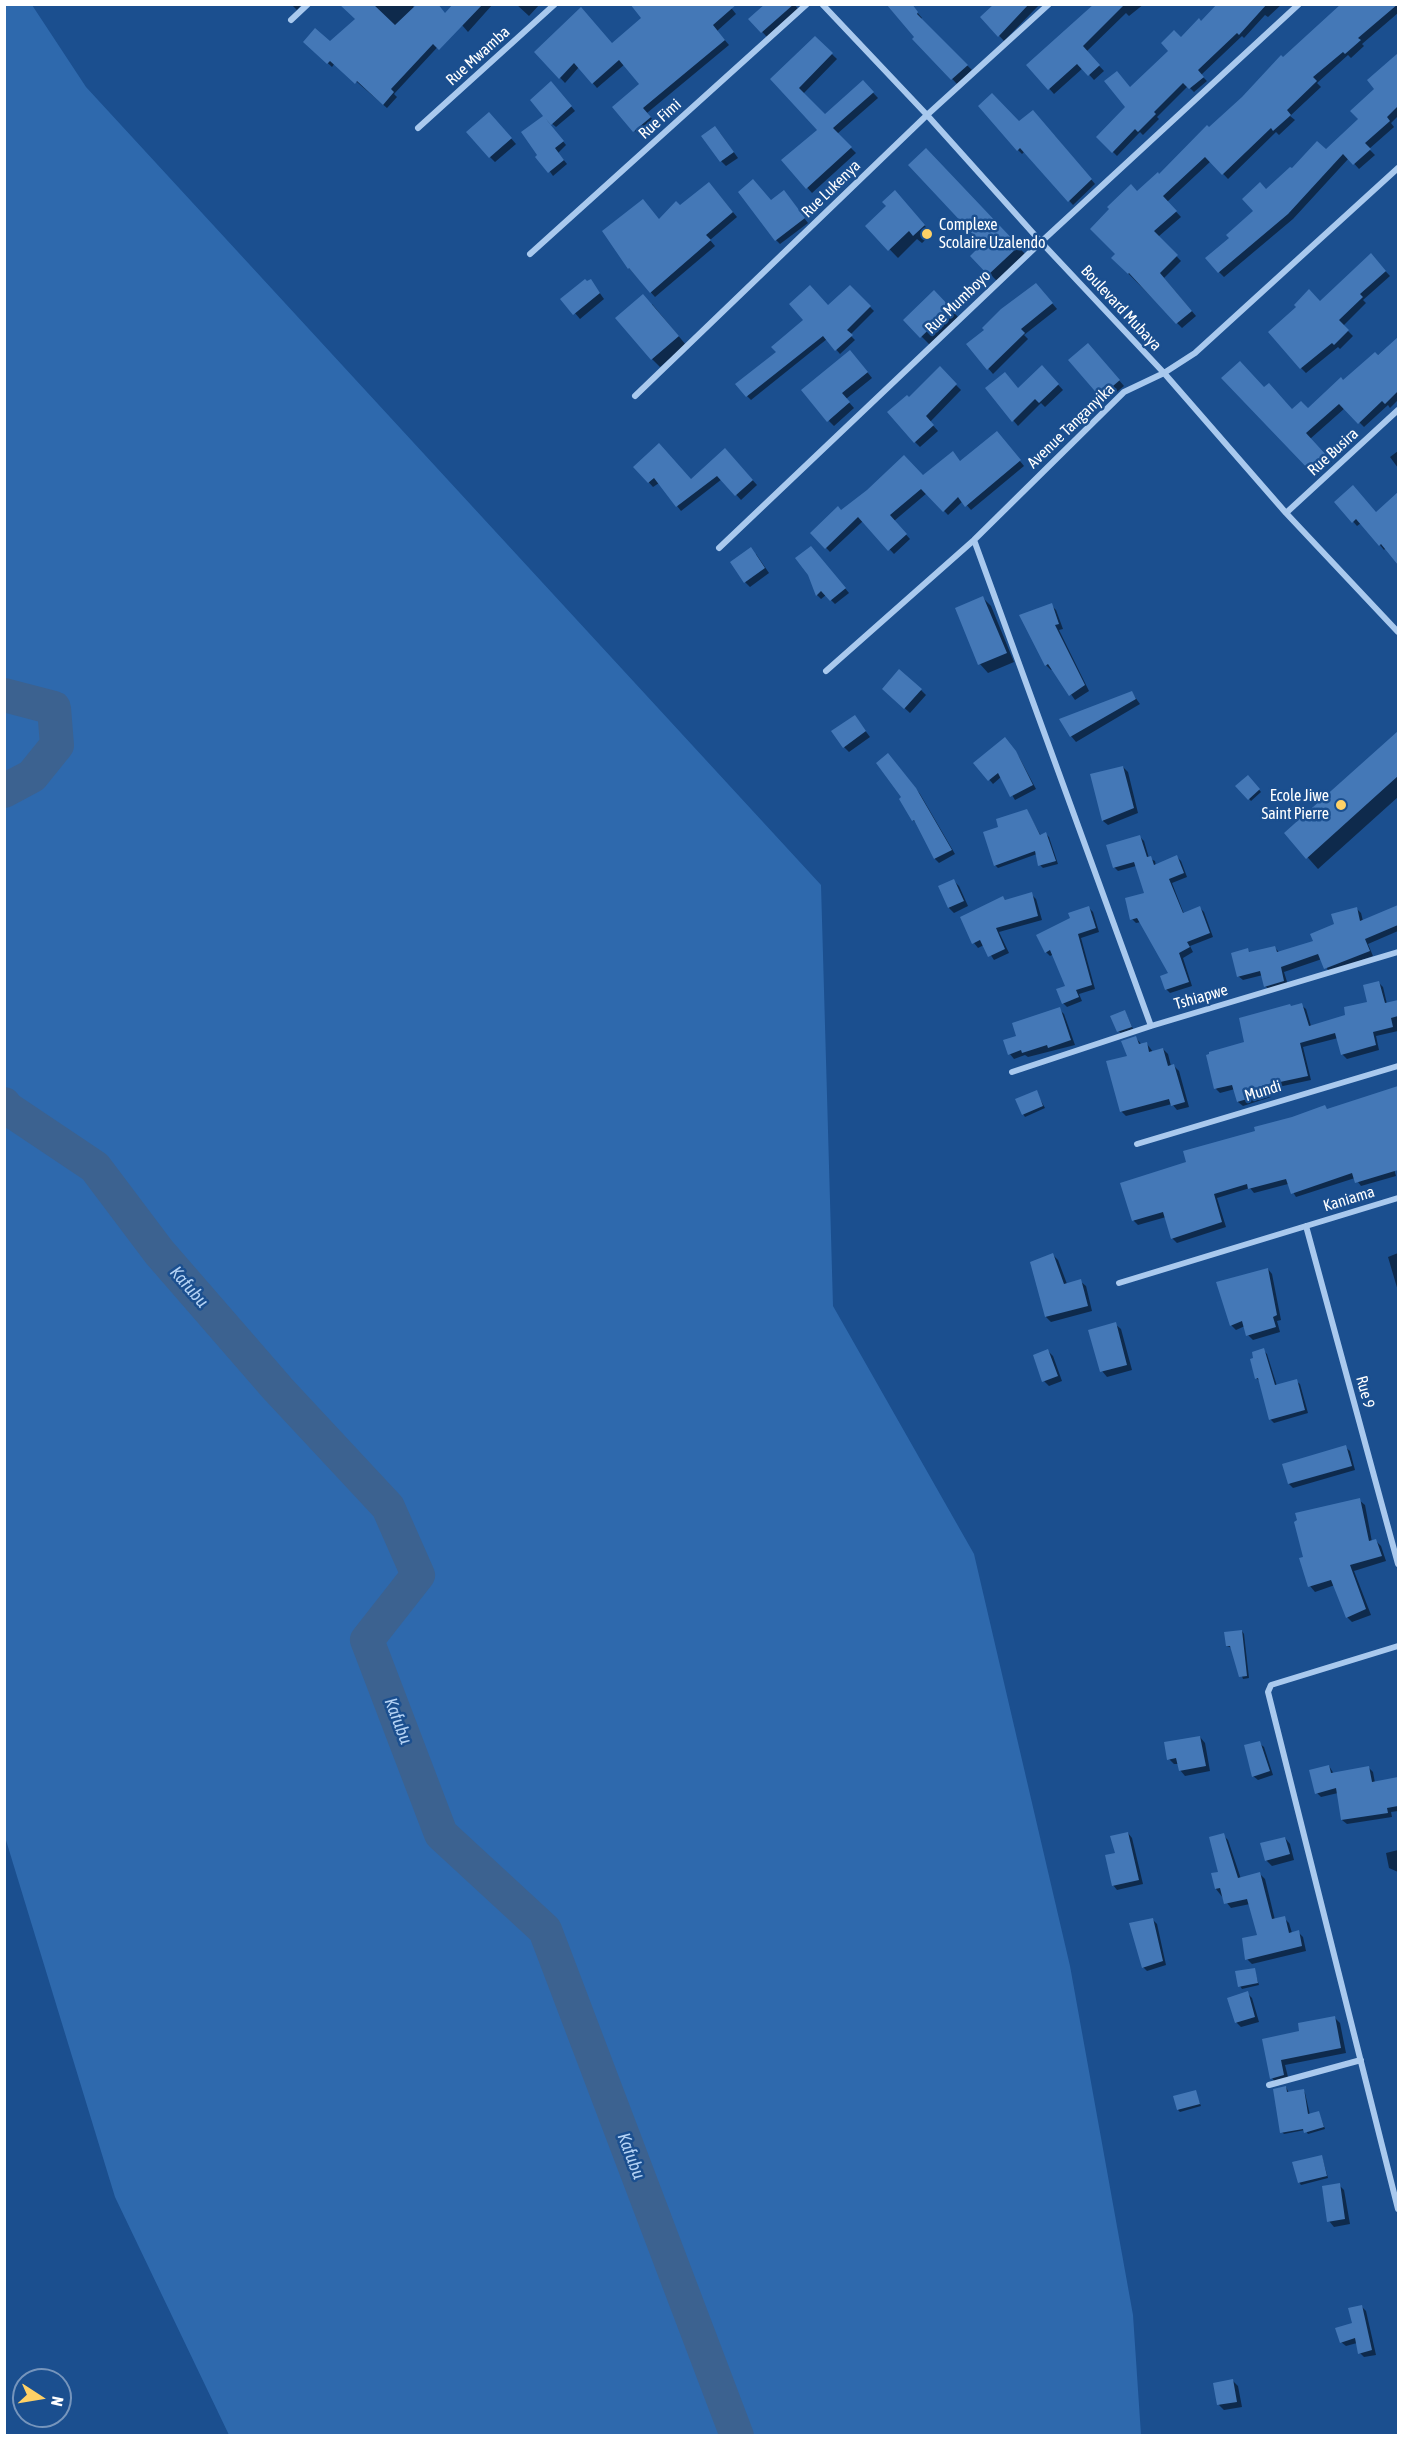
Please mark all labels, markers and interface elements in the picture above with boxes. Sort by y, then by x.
street label: Rue Mwamba [442,22,514,90]
street label: Rue Fimi [635,95,685,143]
street label: Rue Lukenya [797,156,865,222]
place label: Complexe Scolaire Uzalendo [939,215,1046,253]
marker: Complexe Scolaire Uzalendo [920,227,934,241]
street label: Boulevard Mubaya [1077,261,1165,355]
street label: Rue Mumboyo [921,266,995,338]
street label: Avenue Tanganyika [1023,379,1119,473]
street label: Rue Busira [1304,424,1362,480]
place label: Ecole Jiwe Saint Pierre [1261,786,1329,824]
marker: Ecole Jiwe Saint Pierre [1334,798,1348,812]
street label: Tshiapwe [1172,980,1230,1014]
street label: Mundi [1242,1076,1284,1106]
street label: Kaniama [1321,1182,1377,1216]
water label: Kafubu [165,1262,213,1312]
street label: Rue 9 [1351,1374,1379,1410]
water label: Kafubu [379,1695,417,1747]
water label: Kafubu [612,2130,650,2182]
north arrow [12,2368,72,2428]
text: N [48,2395,67,2408]

